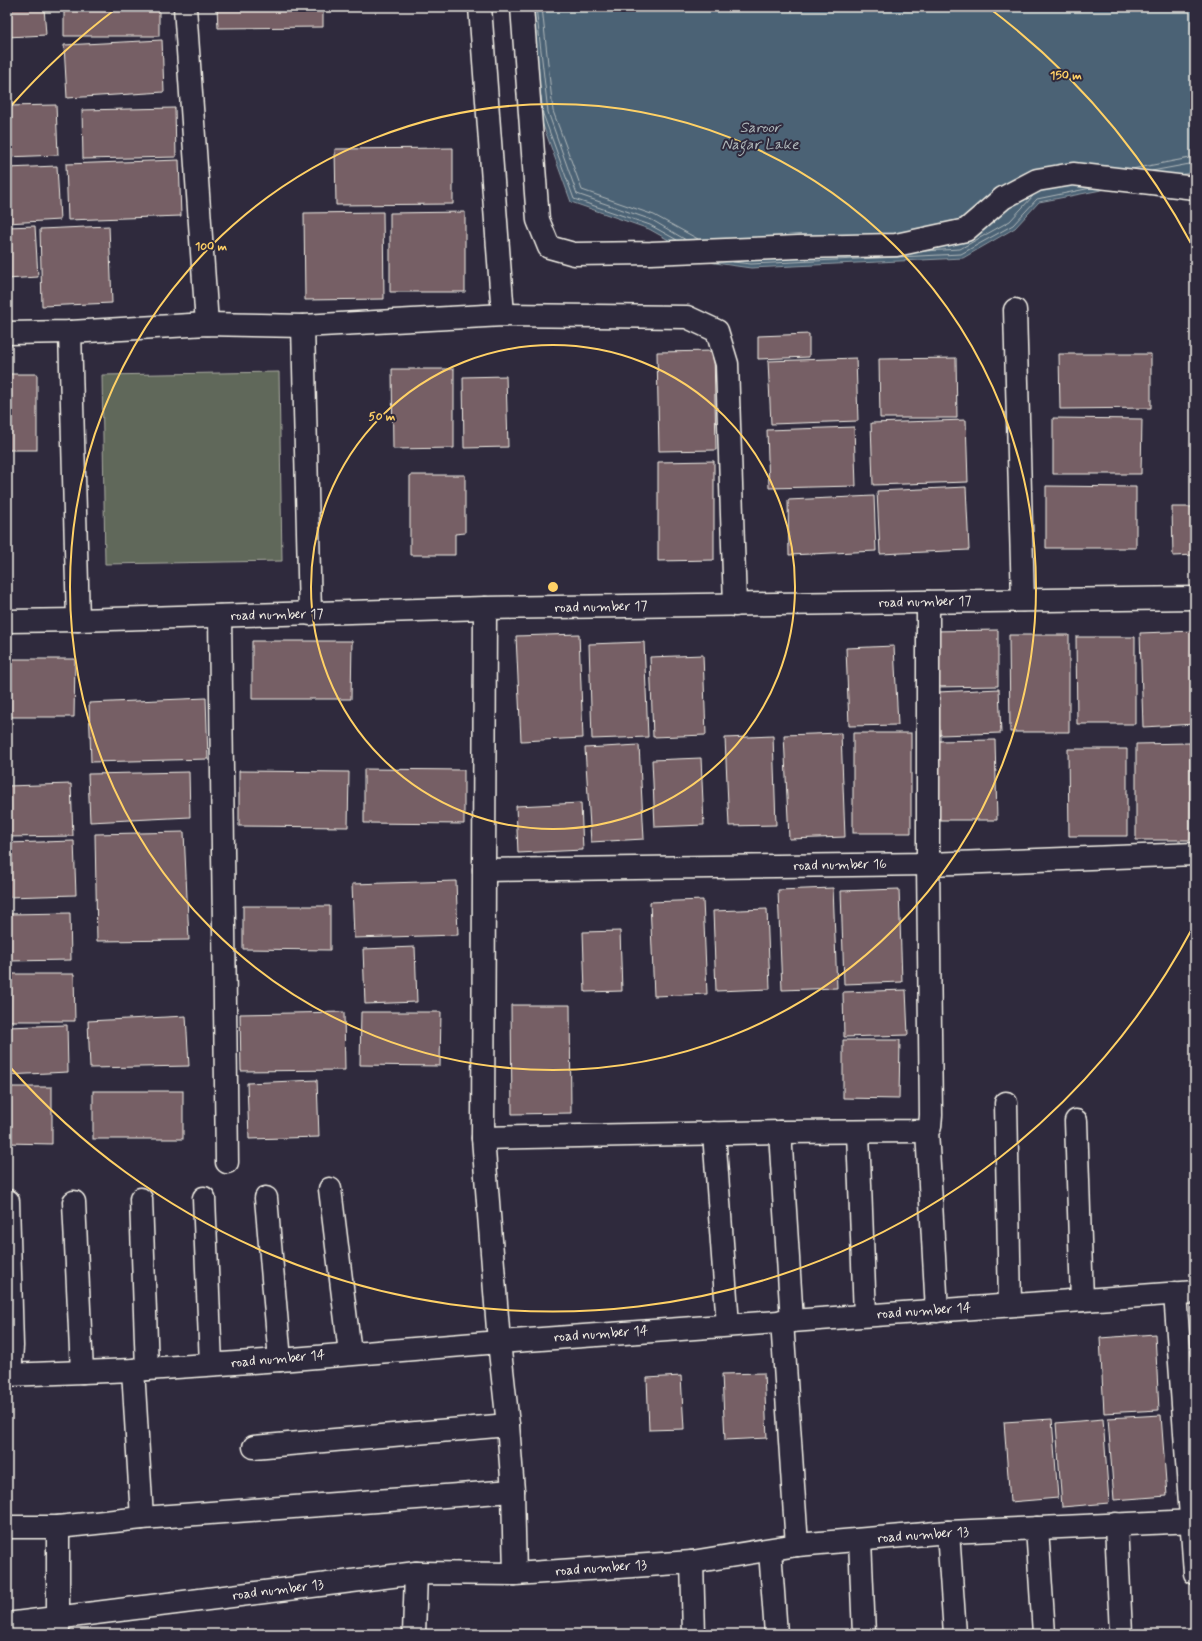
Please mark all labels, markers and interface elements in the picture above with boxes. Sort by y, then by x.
text: 150 m [1050,68,1082,84]
water label: Saroor Nagar Lake [721,118,799,157]
text: 100 m [195,239,228,255]
text: 50 m [369,409,396,425]
centre of rings [546,580,560,594]
street label: road number 17 [878,592,972,612]
street label: road number 17 [554,597,648,617]
street label: road number 17 [230,605,324,625]
street label: road number 16 [793,855,887,875]
street label: road number 14 [876,1299,972,1323]
street label: road number 14 [553,1322,649,1346]
street label: road number 14 [230,1346,326,1372]
street label: road number 13 [876,1523,970,1547]
street label: road number 13 [554,1556,648,1580]
street label: road number 13 [231,1575,325,1605]

